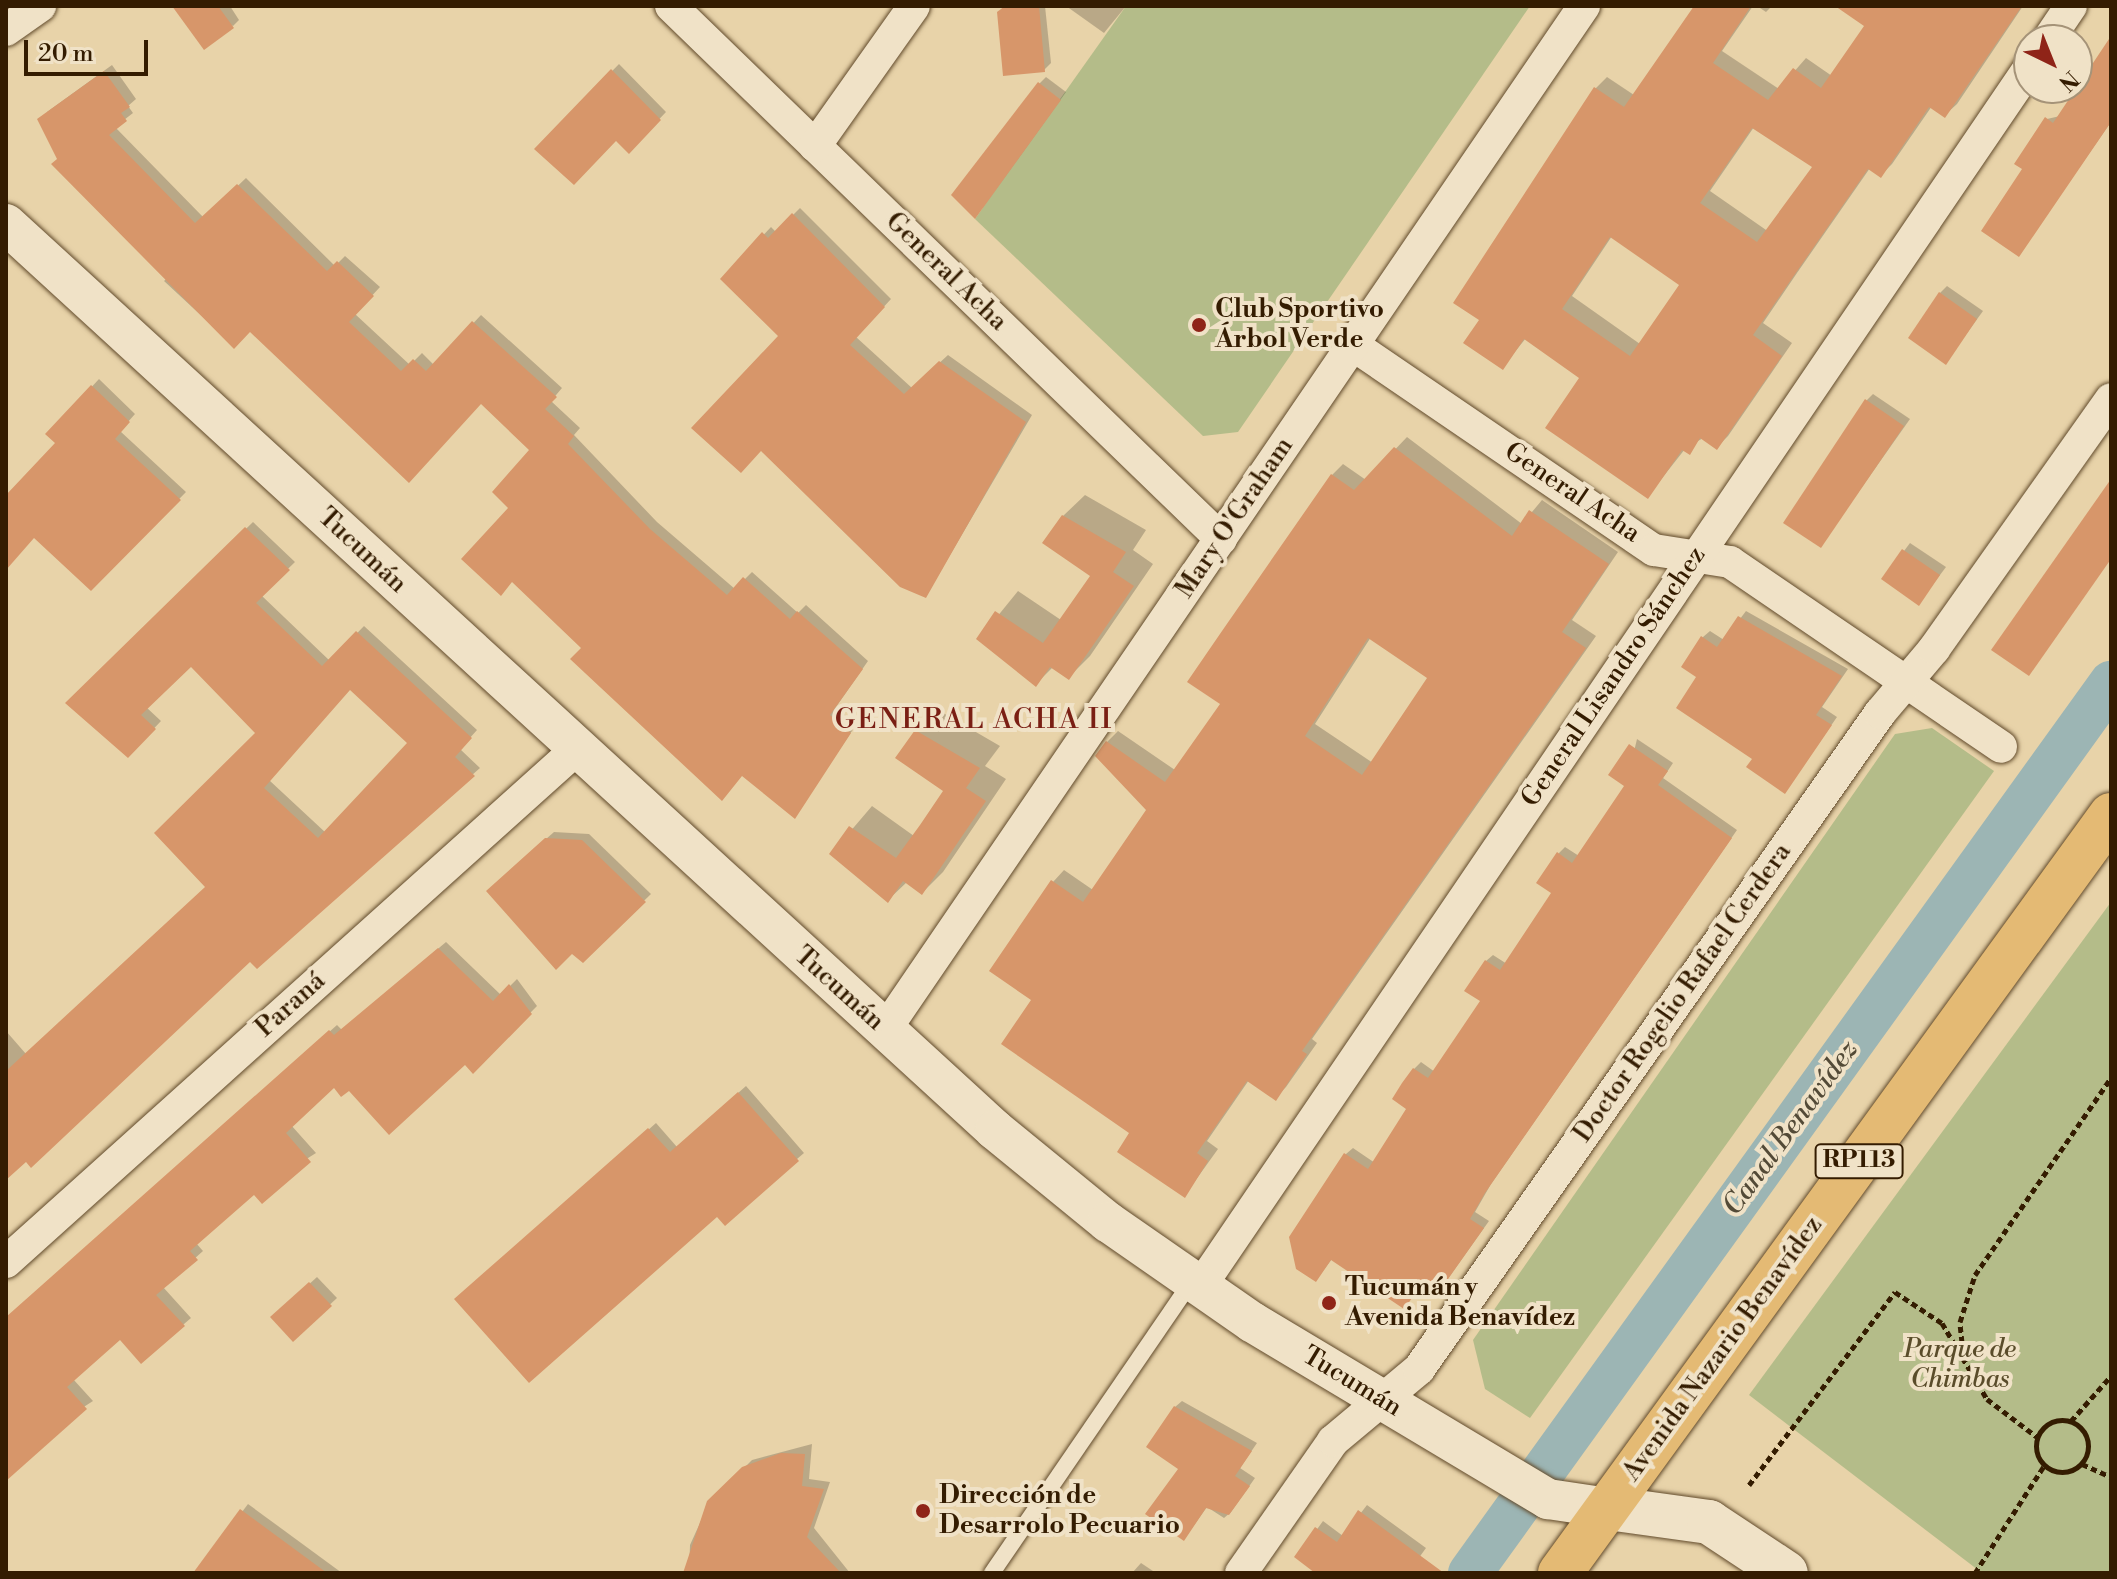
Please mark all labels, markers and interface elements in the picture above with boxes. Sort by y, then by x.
scale bar [28,24,152,74]
north arrow [2013,24,2093,104]
text: 20 m [38,39,94,69]
text: N [2053,65,2084,96]
street label: General Acha [879,206,1013,338]
place label: Club Sportivo Árbol Verde [1215,294,1384,356]
marker: Club Sportivo Árbol Verde [1190,316,1208,334]
street label: Mary O'Graham [1170,432,1300,604]
street label: General Acha [1498,436,1646,550]
street label: Tucumán [311,502,413,600]
street label: General Lisandro Sánchez [1515,541,1713,813]
district label: GENERAL ACHA II [835,703,1113,737]
street label: Doctor Rogelio Rafael Cerdera [1568,838,1798,1148]
street label: Tucumán [788,940,890,1038]
street label: Paraná [250,966,332,1044]
water label: Canal Benavídez [1716,1034,1866,1222]
road number: RP113 [1813,1141,1905,1181]
street label: Avenida Nazario Benavídez [1617,1211,1829,1487]
place label: Tucumán y Avenida Benavídez [1345,1272,1575,1334]
marker: Tucumán y Avenida Benavídez [1320,1294,1338,1312]
park label: Parque de Chimbas [1904,1334,2016,1396]
street label: Tucumán [1297,1340,1407,1424]
place label: Dirección de Desarrolo Pecuario [939,1480,1180,1542]
marker: Dirección de Desarrolo Pecuario [914,1502,932,1520]

